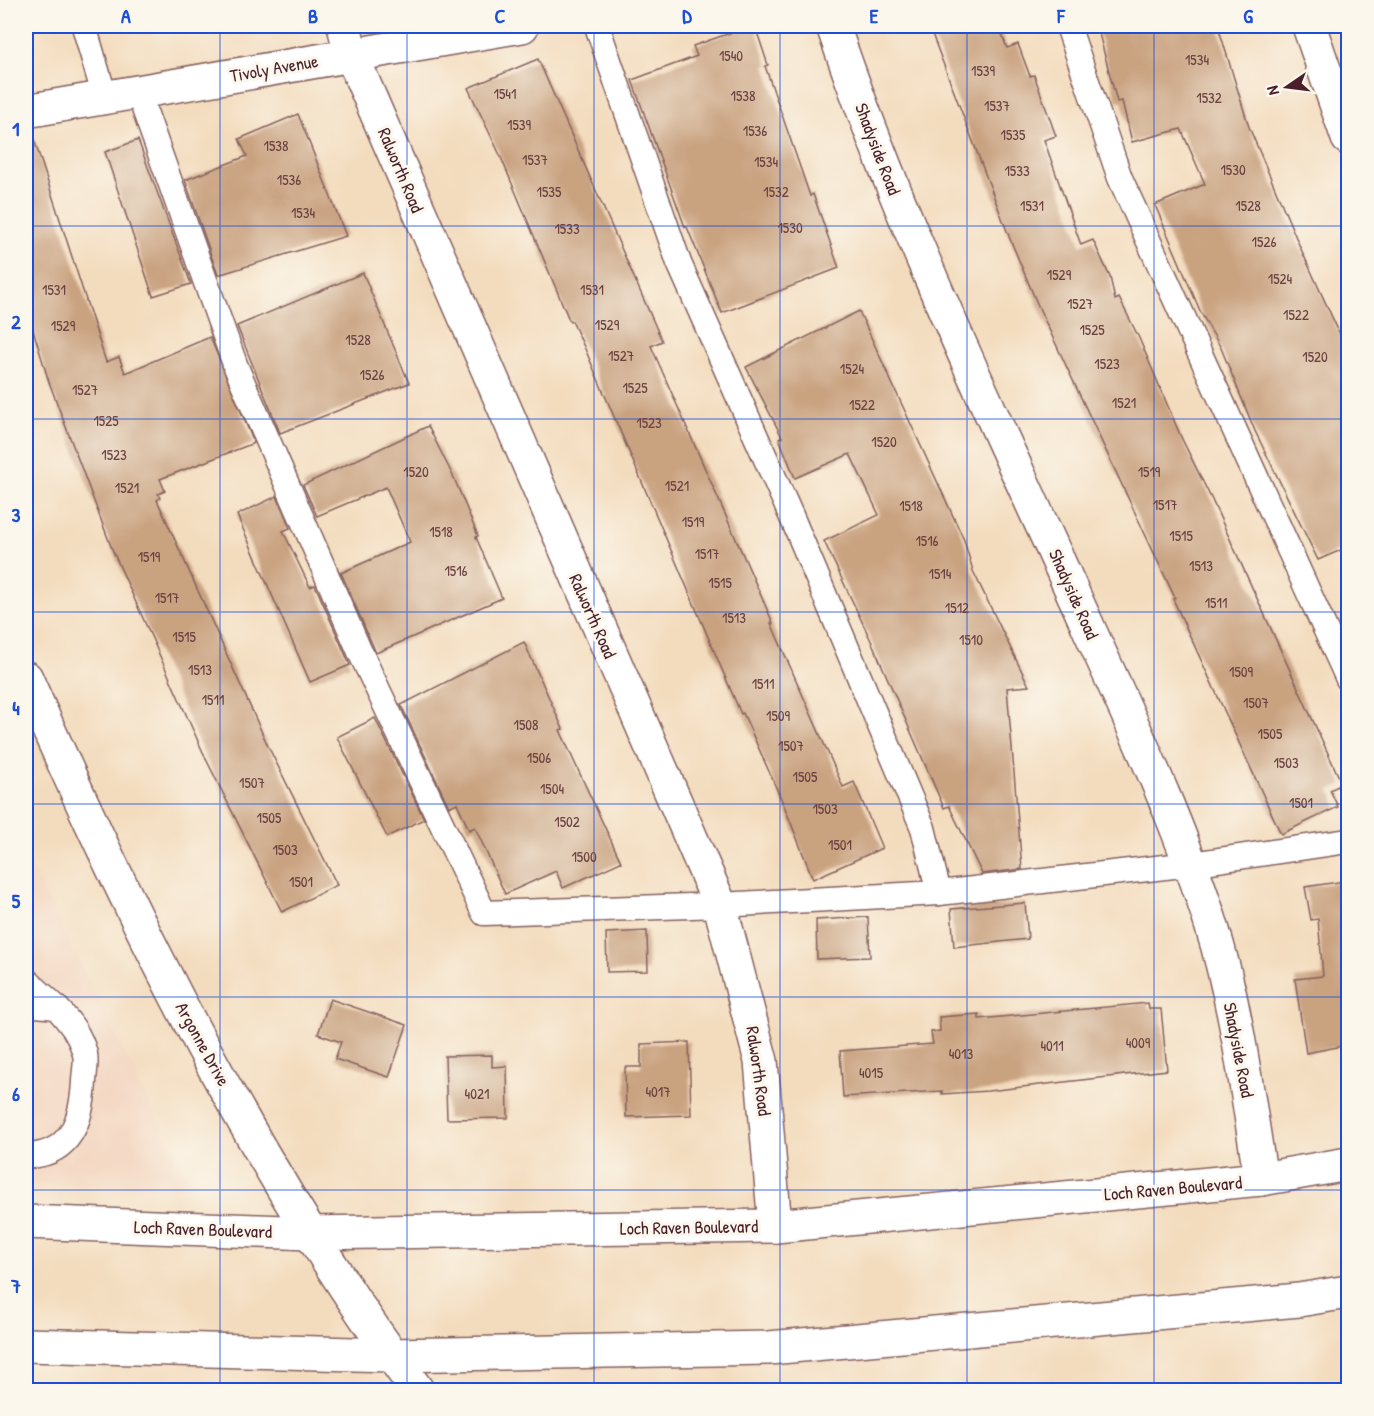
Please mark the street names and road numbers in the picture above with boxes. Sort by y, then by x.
street label: Tivoly Avenue [228,48,320,88]
street label: Shadyside Road [849,100,907,198]
street label: Ralworth Road [372,124,430,216]
street label: Shadyside Road [1043,545,1105,643]
street label: Ralworth Road [563,570,623,662]
street label: Argonne Drive [170,998,236,1090]
street label: Shadyside Road [1218,1000,1260,1100]
street label: Ralworth Road [740,1025,778,1117]
street label: Loch Raven Boulevard [1103,1170,1243,1206]
street label: Loch Raven Boulevard [620,1213,758,1241]
street label: Loch Raven Boulevard [133,1214,273,1244]

